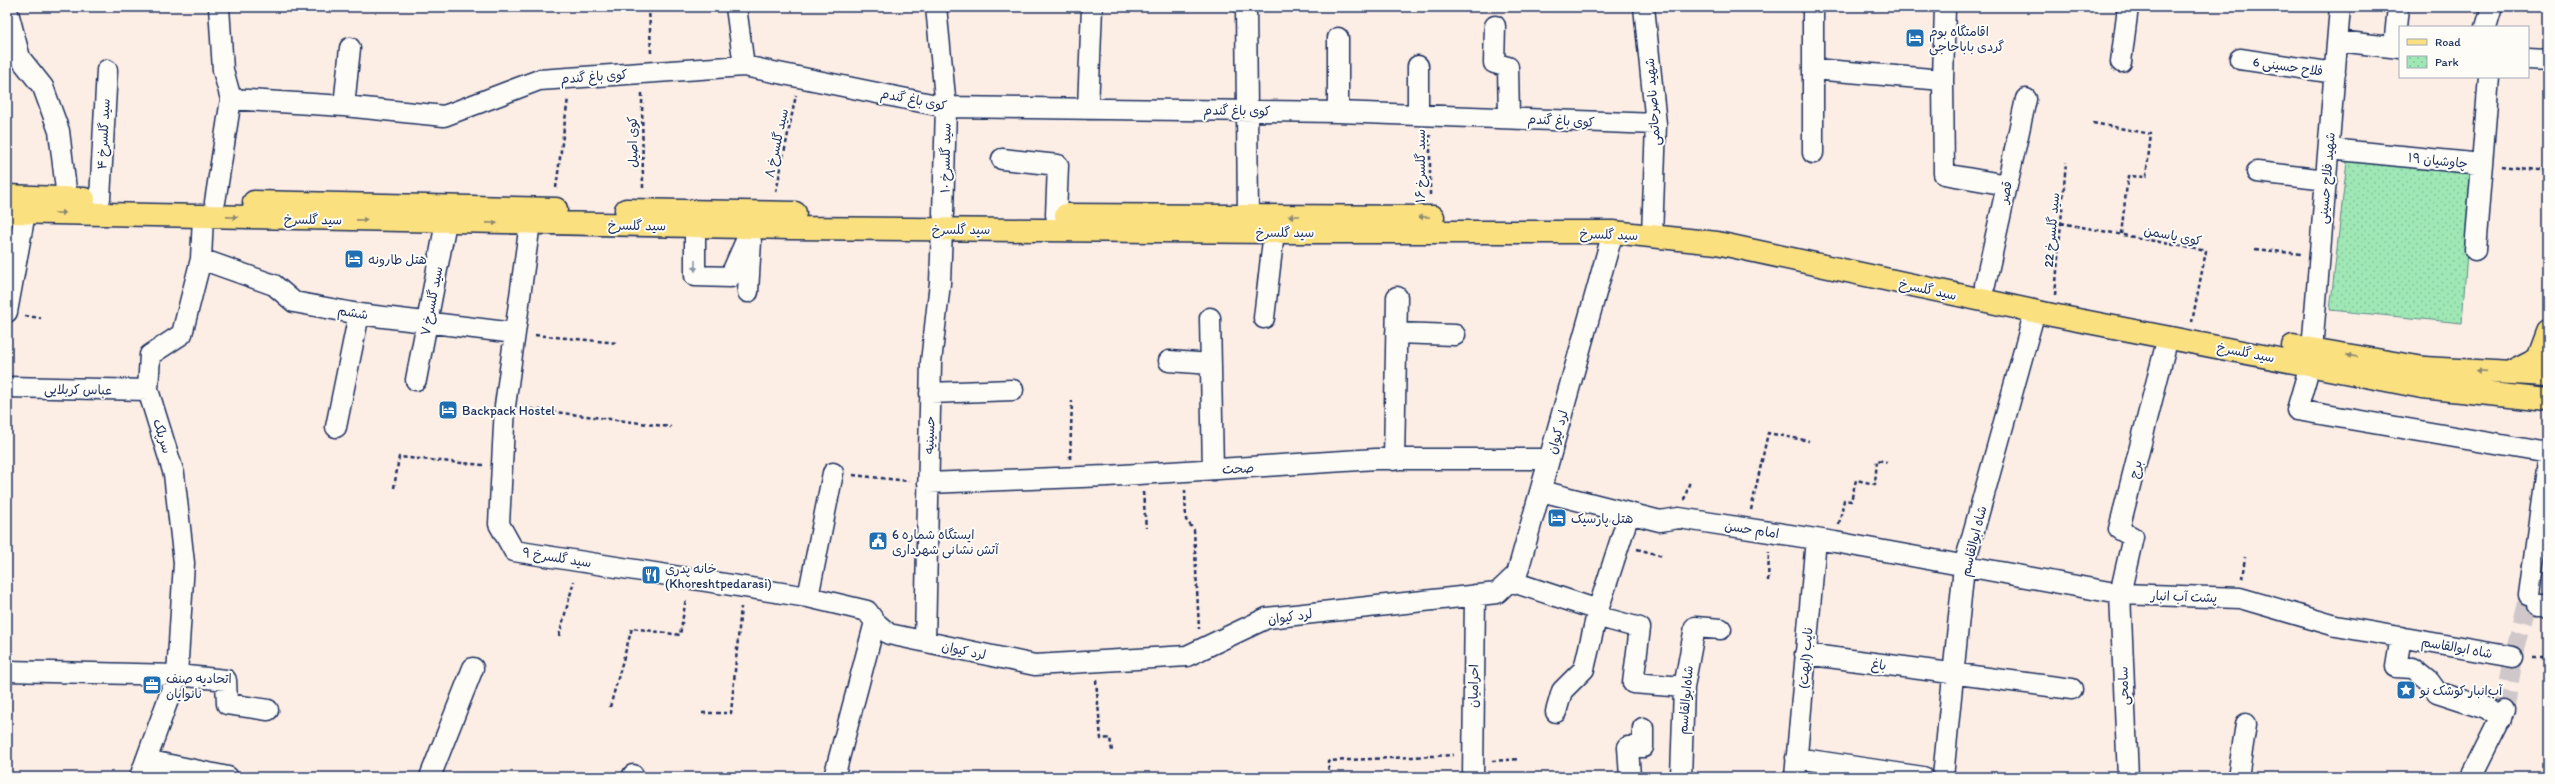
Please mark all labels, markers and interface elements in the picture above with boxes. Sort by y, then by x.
place label: اقامتگاه بوم گردی باباحاجی [1929,24,2005,56]
legend [2399,26,2529,78]
hotel icon: اقامتگاه بوم گردی باباحاجی [1904,27,1926,49]
text: Road [2435,35,2461,49]
street label: فلاح حسینی 6 [2252,54,2324,81]
text: Park [2435,55,2459,69]
street label: شهید ناصرحاتمی [1642,57,1665,146]
street label: کوی باغ گندم [560,67,629,89]
street label: کوی باغ گندم [879,86,949,116]
street label: سید گلسرخ ۴ [94,98,115,170]
street label: کوی باغ گندم [1203,102,1271,122]
street label: سید گلسرخ ۸ [762,107,793,180]
street label: کوی باغ گندم [1527,111,1595,133]
street label: کوی اصیل [625,116,641,168]
street label: سید گلسرخ ۱۰ [937,123,956,193]
street label: سید گلسرخ ۱۶ [1413,129,1430,203]
street label: شهید فلاح حسینی [2315,132,2340,225]
street label: چاوشیان ۱۹ [2407,150,2469,172]
street label: قصر [1996,180,2015,206]
street label: سید گلسرخ 22 [2041,192,2064,268]
one-way arrow [54,210,67,216]
street label: سید گلسرخ [284,211,342,230]
one-way arrow [1287,213,1300,219]
one-way arrow [226,214,239,220]
one-way arrow [1417,214,1430,220]
one-way arrow [356,217,368,224]
street label: سید گلسرخ [608,217,666,236]
one-way arrow [486,220,499,226]
street label: سید گلسرخ [932,222,990,239]
street label: کوی یاسمن [2143,223,2203,249]
street label: سید گلسرخ [1256,225,1314,242]
street label: سید گلسرخ [1579,226,1638,245]
hotel icon: هتل طارونه [343,248,365,270]
place label: هتل طارونه [368,252,427,268]
one-way arrow [692,260,698,273]
street label: سید گلسرخ ۷ [417,265,448,338]
street label: سید گلسرخ [1897,276,1958,305]
street label: ششم [336,303,369,325]
street label: سید گلسرخ [2215,340,2276,367]
one-way arrow [2346,353,2358,359]
one-way arrow [2475,368,2487,375]
street label: عباس کربلایی [44,381,112,400]
hotel icon: Backpack Hostel [437,399,459,421]
place label: Backpack Hostel [462,403,555,418]
street label: لرد کیوان [1544,409,1572,456]
street label: حسینیه [921,416,939,454]
street label: سرپلک [149,417,175,456]
street label: برج [2126,458,2147,480]
street label: صحت [1222,460,1254,477]
street label: شاه ابوالقاسم [1958,504,1992,579]
hotel icon: هتل پارسیک [1546,507,1568,529]
place label: هتل پارسیک [1571,511,1633,527]
street label: امام حسن [1723,518,1780,544]
place label: ایستگاه شماره 6 آتش نشانی شهرداری [892,527,999,559]
public building icon: ایستگاه شماره 6 آتش نشانی شهرداری [867,530,889,552]
street label: سید گلسرخ ۹ [521,545,592,572]
place label: خانه پدری (Khoreshtpedarasi) [665,561,772,591]
restaurant icon: خانه پدری (Khoreshtpedarasi) [640,564,662,586]
street label: پشت آب انبار [2149,588,2218,606]
street label: لرد کیوان [1267,606,1313,628]
street label: نایب (ابهت) [1795,627,1817,689]
street label: شاه ابوالقاسم [2420,634,2494,664]
street label: لرد کیوان [940,638,987,663]
street label: باغ [1870,656,1887,675]
street label: احرامیان [1466,664,1482,708]
street label: شاه‌ابوالقاسم [1675,665,1699,735]
street label: سامحی [2115,666,2134,706]
place label: اتحادیه صنف نانوایان [166,671,232,702]
office icon: اتحادیه صنف نانوایان [141,674,163,696]
place icon: آب‌انبار کوشک نو [2395,679,2417,701]
place label: آب‌انبار کوشک نو [2419,683,2503,699]

